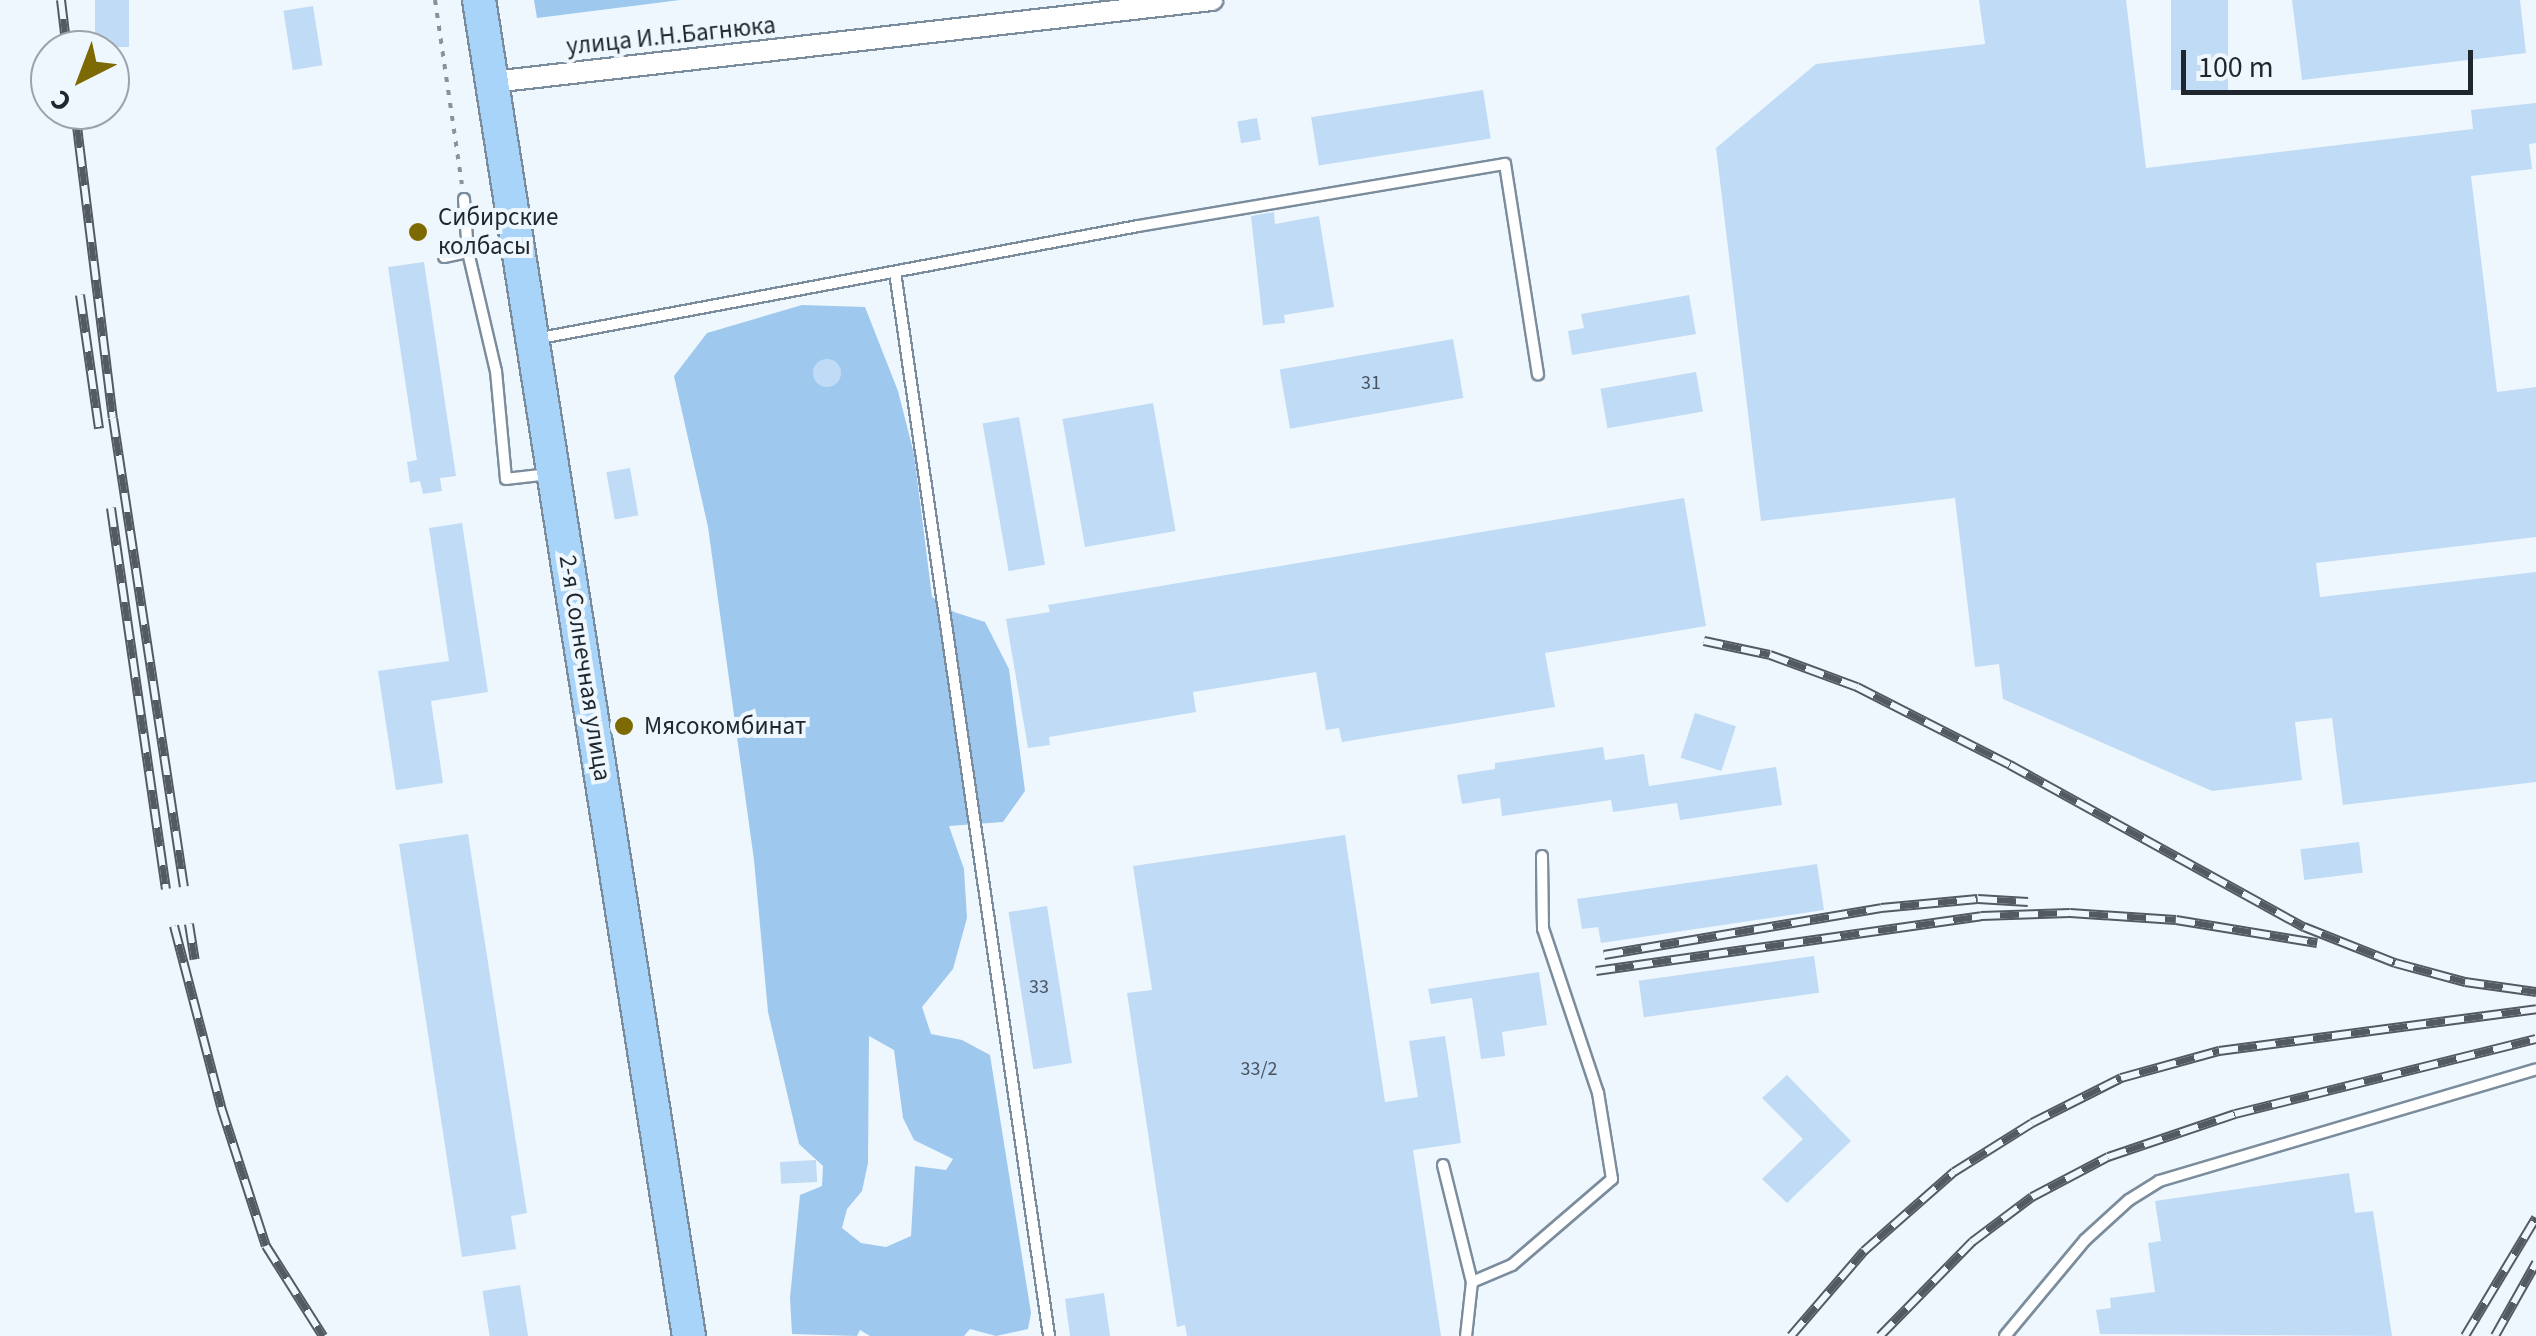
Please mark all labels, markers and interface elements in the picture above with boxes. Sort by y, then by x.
street label: улица И.Н.Багнюка [565,10,777,62]
north arrow [30,30,130,130]
scale bar [2186,30,2478,92]
text: 100 m [2198,46,2274,89]
text: С [42,80,81,121]
place label: Сибирские колбасы [438,203,558,262]
marker: Сибирские колбасы [407,221,429,243]
house number: 31 [1361,371,1381,395]
street label: 2-я Солнечная улица [552,553,618,783]
place label: Мясокомбинат [644,711,806,741]
marker: Мясокомбинат [613,715,635,737]
house number: 33 [1029,975,1049,999]
house number: 33/2 [1241,1057,1277,1081]

